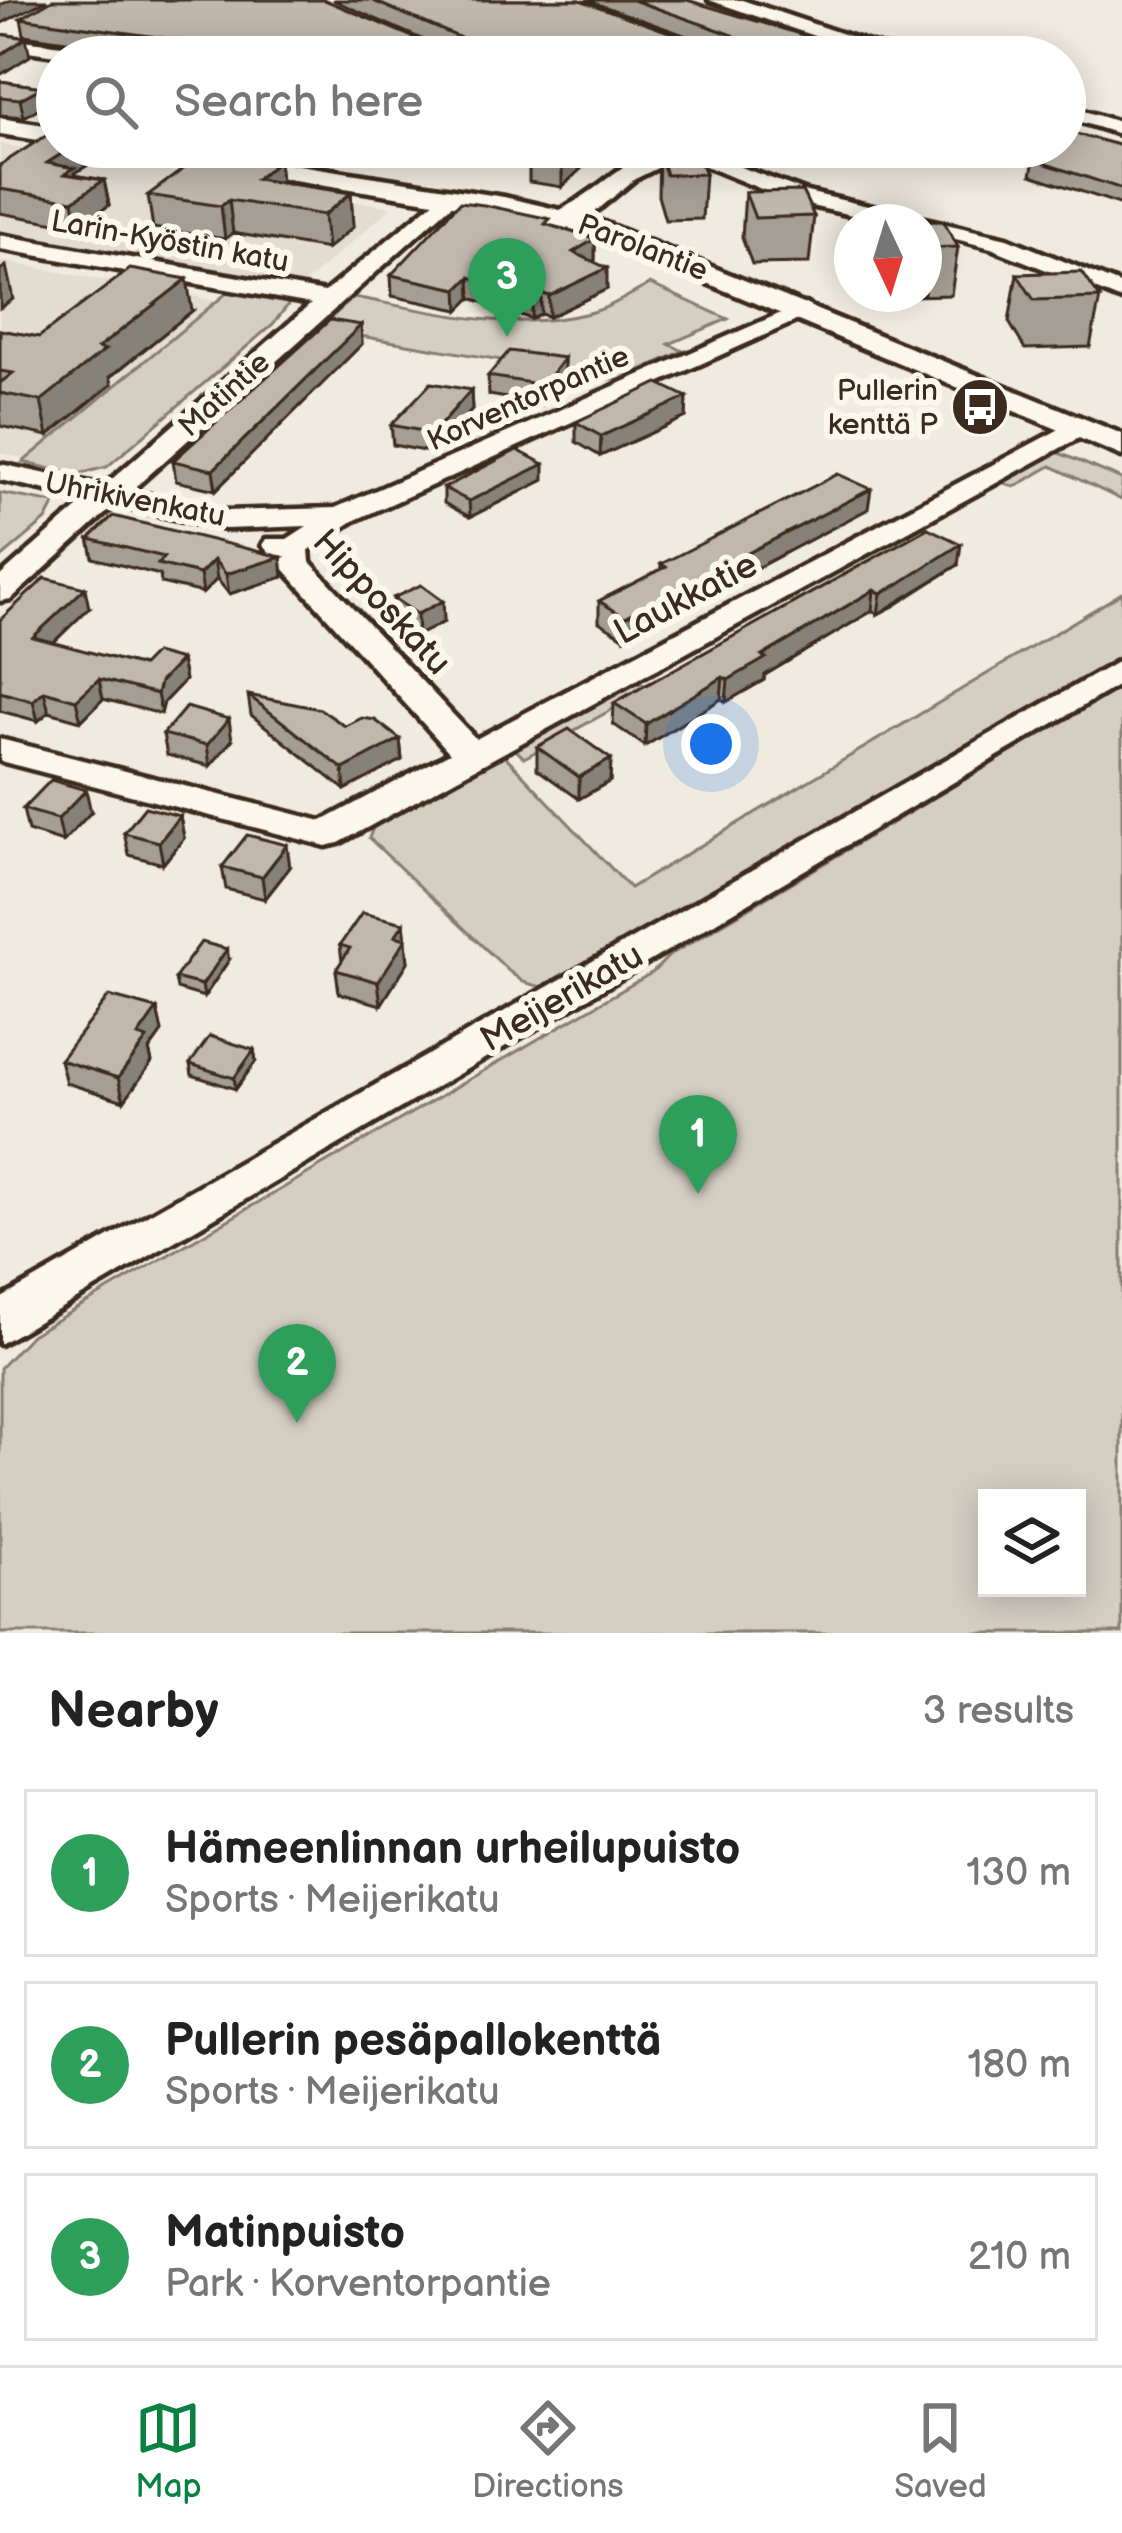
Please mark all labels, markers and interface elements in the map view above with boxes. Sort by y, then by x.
search box [36,36,1086,168]
icon: search [78,69,144,135]
text: Search here [174,75,423,130]
street label: Larin-Kyöstin katu [48,203,291,281]
north arrow [834,204,942,312]
street label: Parolantie [573,207,713,289]
pin: 3 [468,238,546,337]
street label: Korventorpantie [422,338,635,460]
street label: Matintie [172,345,278,445]
place label: Pullerin kenttä P [828,373,938,443]
bus stop icon: Pullerin kenttä P [949,376,1011,438]
street label: Uhrikivenkatu [42,465,228,535]
street label: Hipposkatu [303,521,459,684]
street label: Laukkatie [607,544,765,655]
your location [681,714,741,774]
street label: Meijerikatu [473,934,651,1062]
pin: 1 [659,1095,737,1194]
pin: 2 [258,1324,336,1423]
map controls [978,1489,1086,1597]
button: layers [978,1489,1086,1597]
text: Nearby [48,1681,219,1742]
text: 3 results [922,1688,1074,1735]
text: Hämeenlinnan urheilupuisto [165,1822,740,1877]
text: 1 [82,1850,98,1897]
text: 130 m [966,1850,1071,1897]
text: Sports · Meijerikatu [165,1877,500,1924]
text: Pullerin pesäpallokenttä [165,2014,662,2069]
text: 2 [78,2042,102,2089]
text: 180 m [967,2042,1071,2089]
text: Sports · Meijerikatu [165,2069,500,2116]
text: Matinpuisto [165,2206,405,2261]
text: 3 [79,2234,101,2281]
text: 210 m [968,2234,1071,2281]
text: Park · Korventorpantie [165,2261,551,2308]
tab: Map [135,2395,202,2507]
tab: Directions [472,2395,624,2507]
tab: Saved [894,2395,987,2507]

